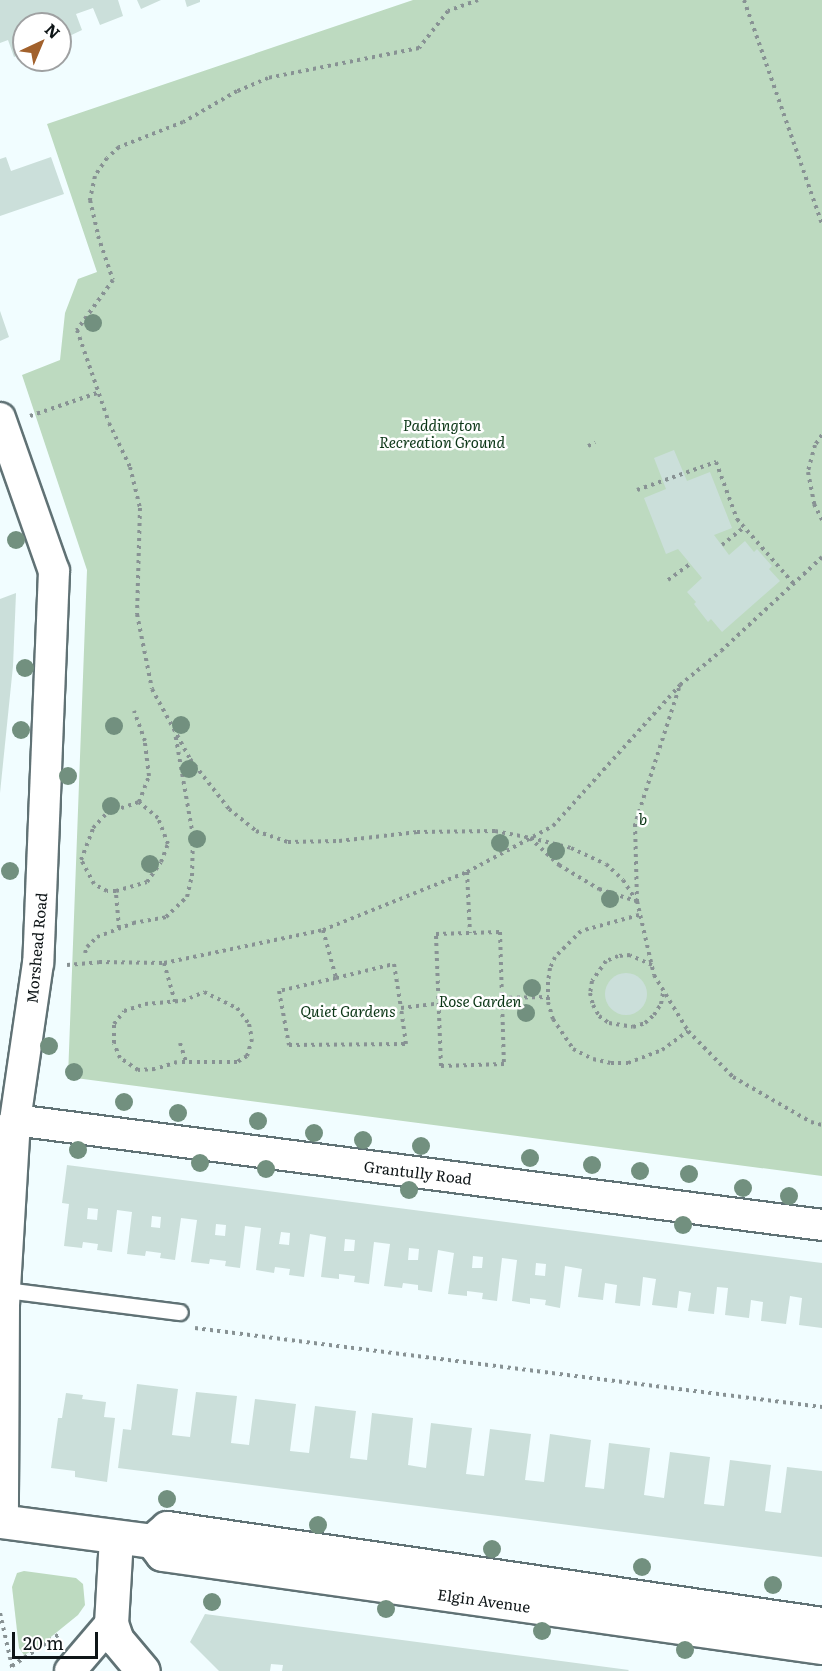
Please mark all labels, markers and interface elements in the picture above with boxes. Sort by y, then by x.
north arrow [12,12,72,72]
text: N [40,17,66,44]
park label: Paddington Recreation Ground [379,415,505,450]
park label: b [639,810,647,828]
street label: Morshead Road [22,892,50,1004]
park label: Rose Garden [438,992,522,1010]
park label: Quiet Gardens [300,1002,396,1020]
street label: Grantully Road [363,1156,473,1188]
street label: Elgin Avenue [436,1585,532,1615]
scale bar [15,1620,100,1658]
text: 20 m [23,1629,64,1656]

